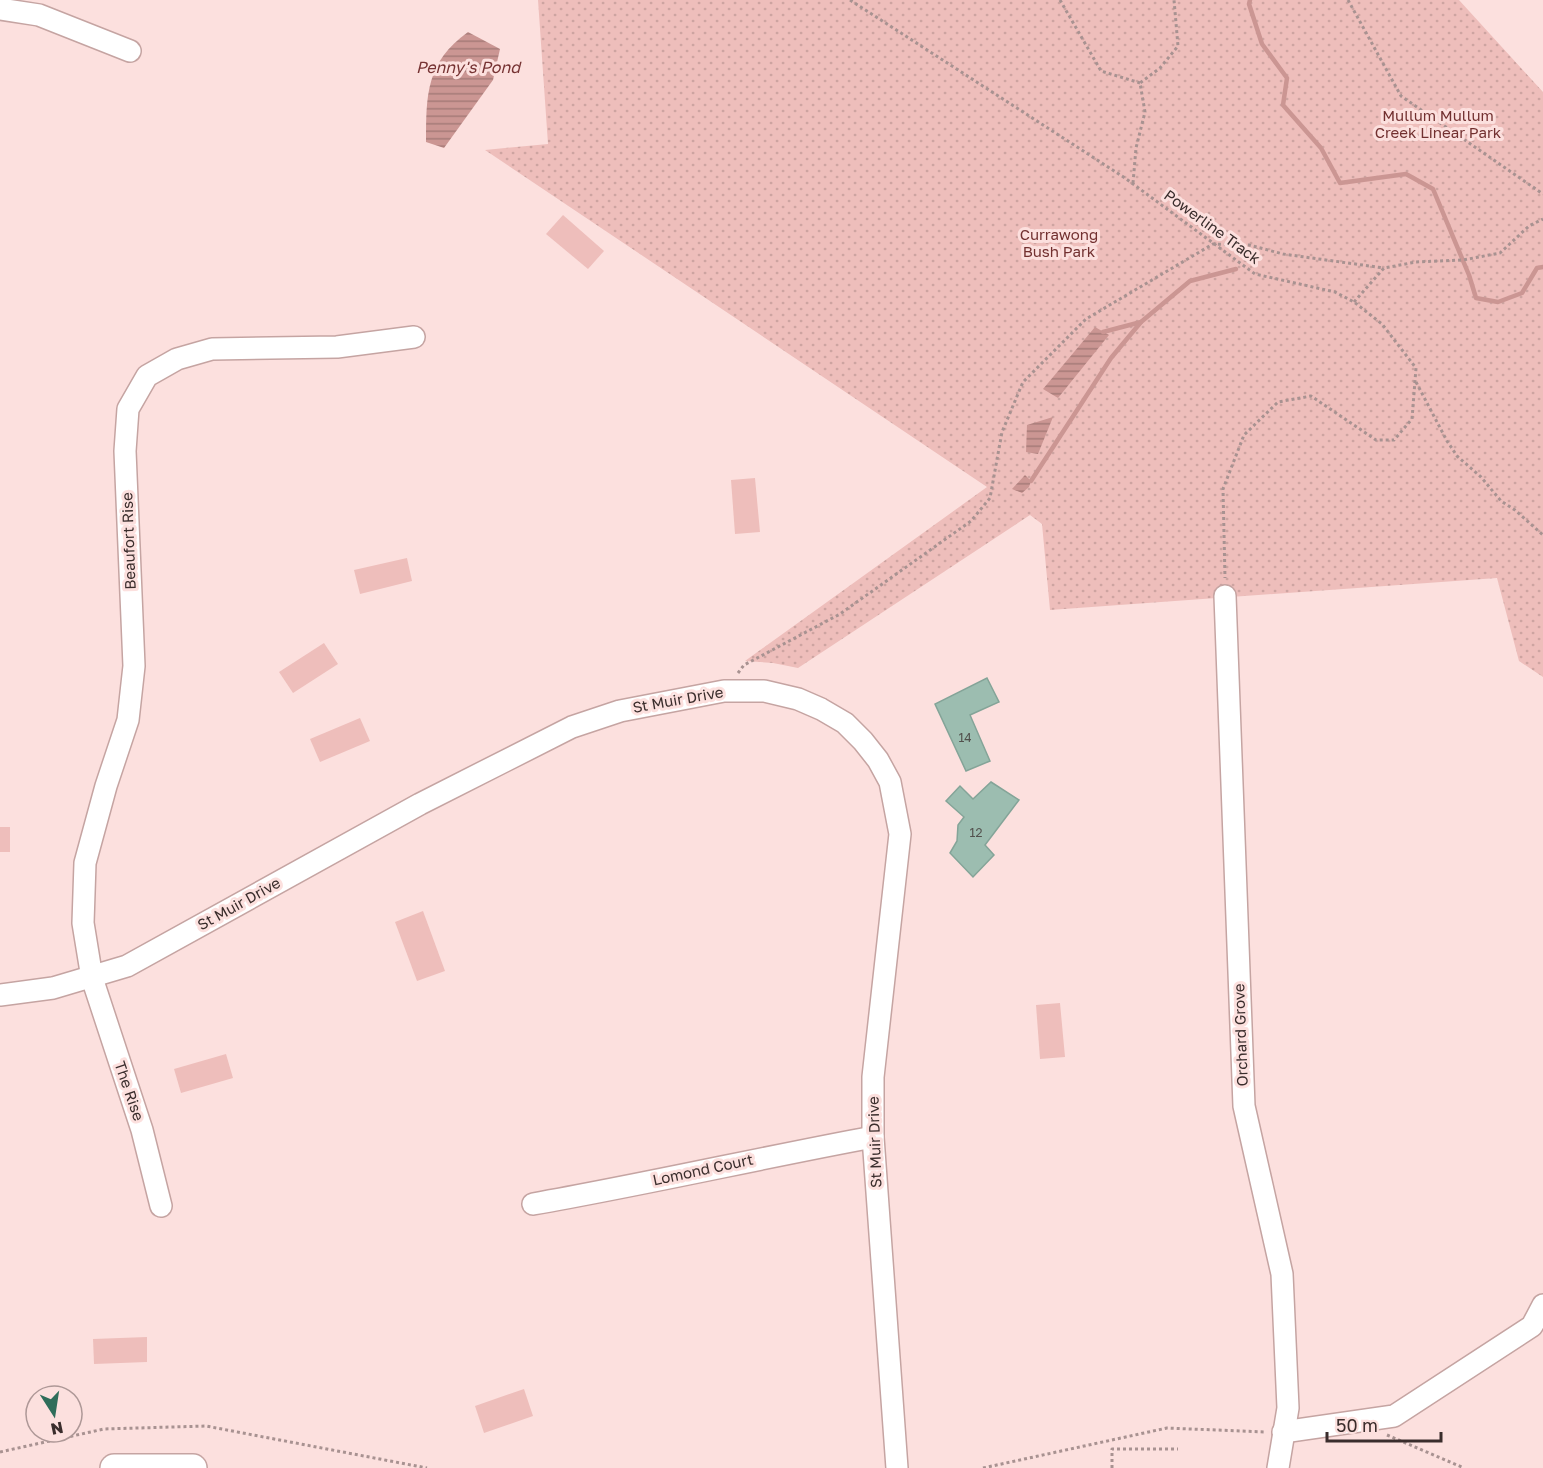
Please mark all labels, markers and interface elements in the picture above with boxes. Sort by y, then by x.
water label: Penny's Pond [416,57,522,77]
park label: Mullum Mullum Creek Linear Park [1375,106,1502,141]
street label: Powerline Track [1161,185,1265,267]
park label: Currawong Bush Park [1020,225,1098,260]
street label: Beaufort Rise [117,492,139,590]
street label: St Muir Drive [631,682,725,716]
house number: 14 [958,730,972,745]
house number: 12 [970,825,982,840]
street label: St Muir Drive [194,873,283,933]
street label: Orchard Grove [1229,983,1251,1087]
street label: The Rise [111,1058,149,1123]
street label: St Muir Drive [863,1096,885,1188]
street label: Lomond Court [651,1150,755,1188]
north arrow [24,1384,84,1444]
scale bar [1327,1405,1441,1443]
text: 50 m [1336,1414,1378,1436]
text: N [49,1418,65,1440]

